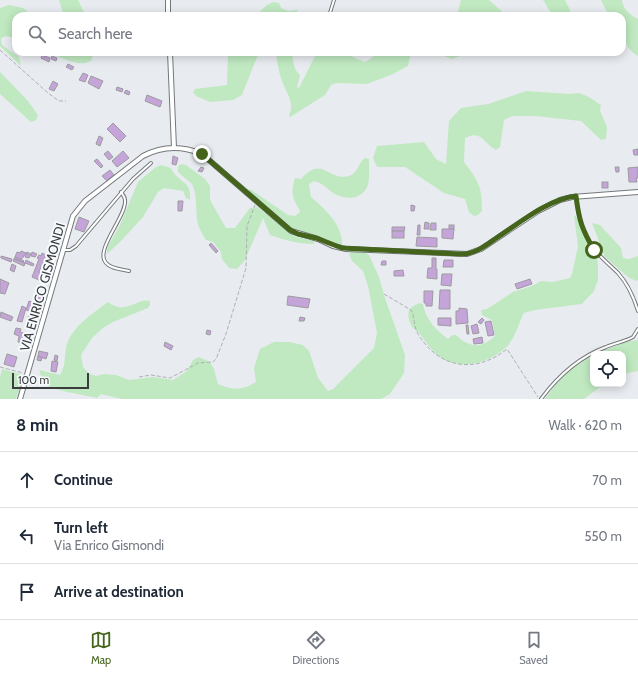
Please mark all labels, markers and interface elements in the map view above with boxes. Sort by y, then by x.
search box [12,12,626,56]
icon: search [26,23,48,45]
text: Search here [58,25,133,43]
route end [193,145,211,163]
street label: VIA ENRICO GISMONDI [16,221,68,353]
route start [585,241,603,259]
map controls [590,351,626,387]
button: locate [590,351,626,387]
scale bar [12,371,89,390]
text: 100 m [18,373,49,387]
text: 8 min [16,415,58,435]
text: Walk · 620 m [549,417,622,433]
icon: ahead [16,469,38,491]
text: Continue [54,471,113,489]
text: 70 m [592,472,622,488]
text: Turn left [54,519,108,537]
icon: left [16,525,38,547]
text: 550 m [585,528,622,544]
text: Via Enrico Gismondi [54,537,164,553]
icon: arrive [16,581,38,603]
text: Arrive at destination [54,583,184,601]
tab: Map [90,629,112,667]
tab: Directions [292,629,339,667]
tab: Saved [519,629,548,667]

